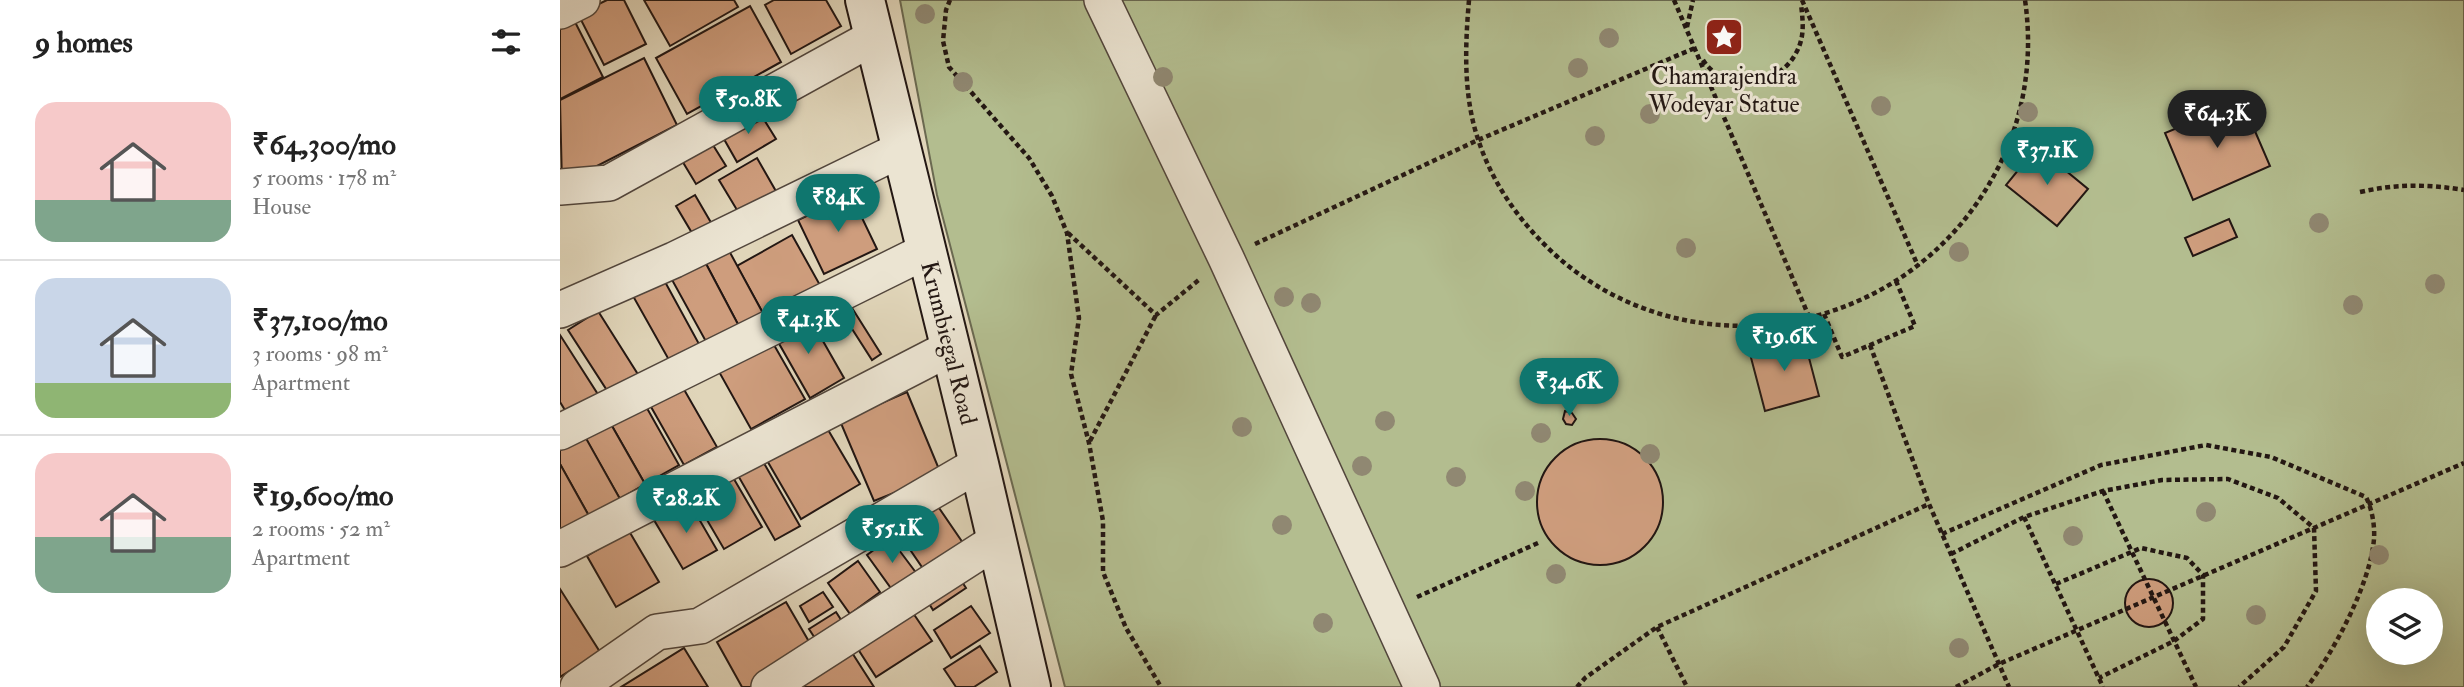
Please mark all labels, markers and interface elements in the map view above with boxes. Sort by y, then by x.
place icon: Chamarajendra Wodeyar Statue [1703,16,1745,58]
icon: filters [487,23,525,61]
text: 9 homes [35,24,133,61]
place label: Chamarajendra Wodeyar Statue [1647,61,1800,120]
pin: ₹50.8K [691,76,805,136]
text: ₹50.8K [715,84,781,113]
pin: ₹64.3K [2160,90,2274,150]
text: ₹64.3K [2184,98,2251,127]
text: ₹64,300/mo [252,126,396,163]
pin: ₹37.1K [1990,128,2104,187]
icon: home [91,130,175,214]
text: ₹37.1K [2017,135,2077,164]
text: 5 rooms · 178 m² [252,163,396,192]
pin: ₹84K [797,174,879,234]
text: ₹84K [812,182,864,211]
text: House [252,192,311,221]
street label: Krumbiegal Road [913,258,984,428]
pin: ₹41.3K [751,296,865,356]
text: ₹37,100/mo [252,302,388,339]
text: ₹41.3K [776,304,840,333]
icon: home [91,306,175,390]
pin: ₹19.6K [1727,314,1841,373]
text: ₹19.6K [1751,321,1817,350]
text: 3 rooms · 98 m² [252,339,388,368]
pin: ₹34.6K [1512,358,1626,418]
text: ₹34.6K [1536,366,1602,395]
text: Apartment [252,368,350,397]
pin: ₹28.2K [629,476,743,535]
text: ₹19,600/mo [252,477,394,514]
icon: home [91,481,175,565]
text: ₹28.2K [652,483,720,512]
pin: ₹55.1K [835,505,949,565]
text: ₹55.1K [861,513,923,542]
text: 2 rooms · 52 m² [252,514,390,543]
text: Apartment [252,543,350,572]
map controls [2366,588,2443,665]
button: layers [2366,588,2443,665]

